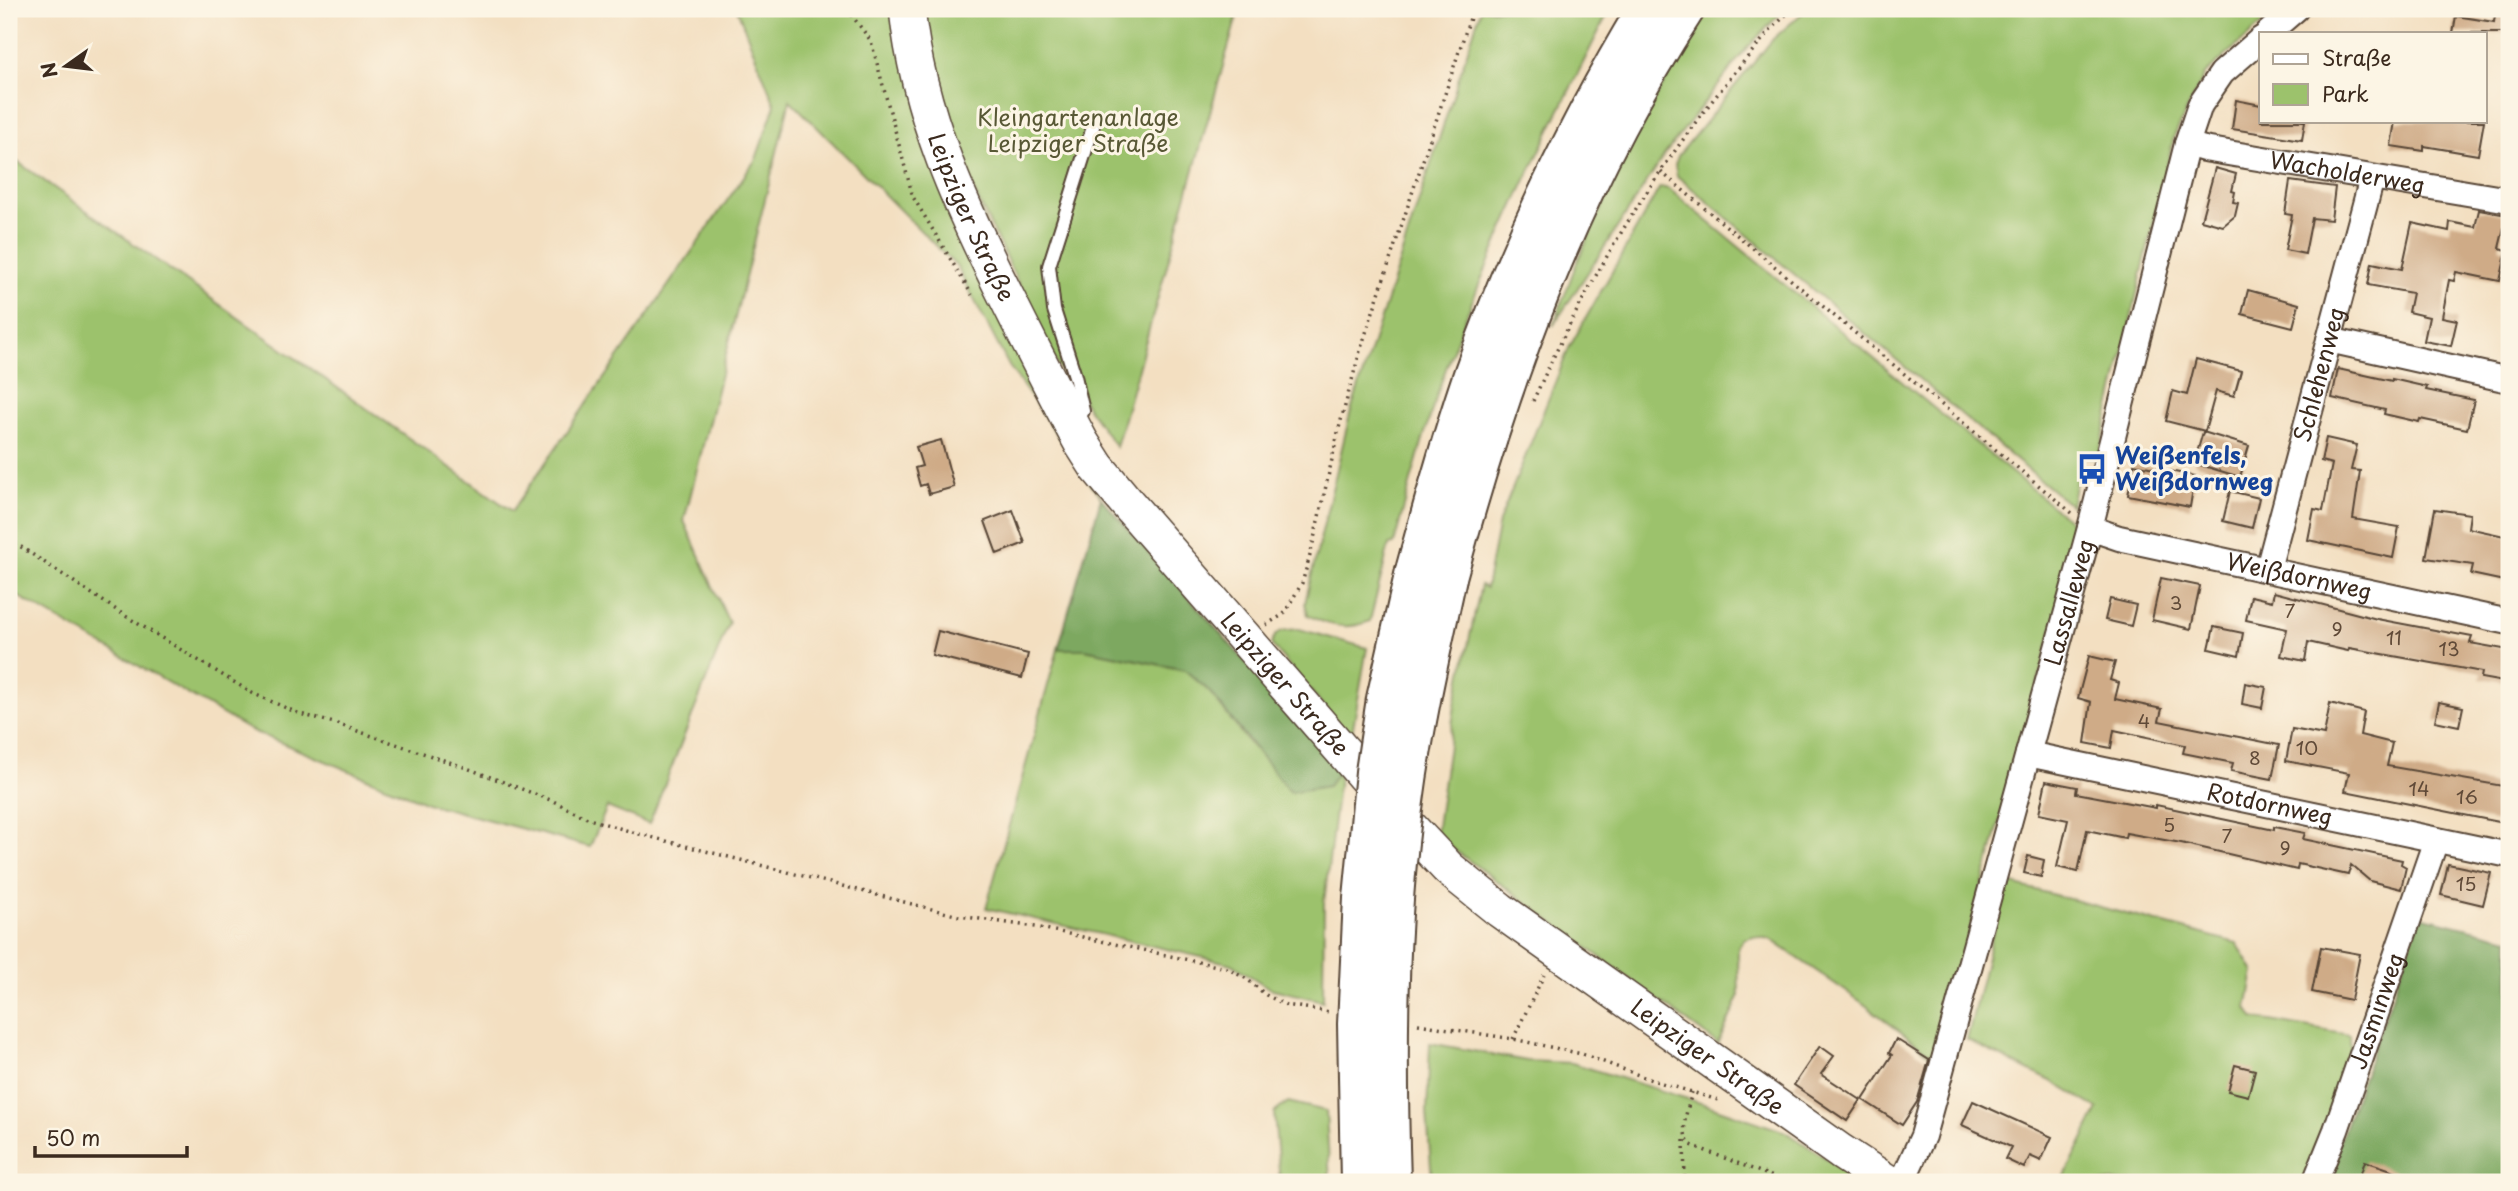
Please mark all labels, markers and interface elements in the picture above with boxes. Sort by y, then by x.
north arrow [32,32,102,102]
legend [2259,32,2486,122]
text: Straße [2322,41,2391,73]
text: N [33,60,64,81]
text: Park [2322,77,2369,109]
park label: Kleingartenanlage Leipziger Straße [977,99,1179,160]
street label: Leipziger Straße [920,128,1025,307]
street label: Wacholderweg [2267,141,2428,202]
street label: Schlehenweg [2283,303,2353,446]
place label: Weißenfels, Weißdornweg [2115,437,2274,498]
bus stop icon: Weißenfels, Weißdornweg [2075,452,2109,486]
street label: Lassalleweg [2034,535,2102,669]
street label: Weißdornweg [2223,543,2376,608]
house number: 3 [2170,588,2182,616]
house number: 7 [2285,596,2296,624]
street label: Leipziger Straße [1213,603,1358,763]
house number: 9 [2331,614,2343,642]
house number: 11 [2386,623,2402,651]
house number: 13 [2438,634,2460,662]
house number: 4 [2138,706,2150,734]
house number: 10 [2296,733,2318,761]
house number: 8 [2249,743,2261,771]
street label: Rotdornweg [2204,773,2336,834]
house number: 14 [2408,774,2430,802]
house number: 16 [2456,782,2478,810]
house number: 5 [2163,810,2175,838]
house number: 7 [2222,821,2233,849]
house number: 9 [2279,833,2291,861]
house number: 15 [2456,869,2476,897]
street label: Jasminweg [2339,947,2412,1074]
street label: Leipziger Straße [1624,989,1792,1122]
scale bar [35,1114,187,1158]
text: 50 m [46,1121,100,1153]

